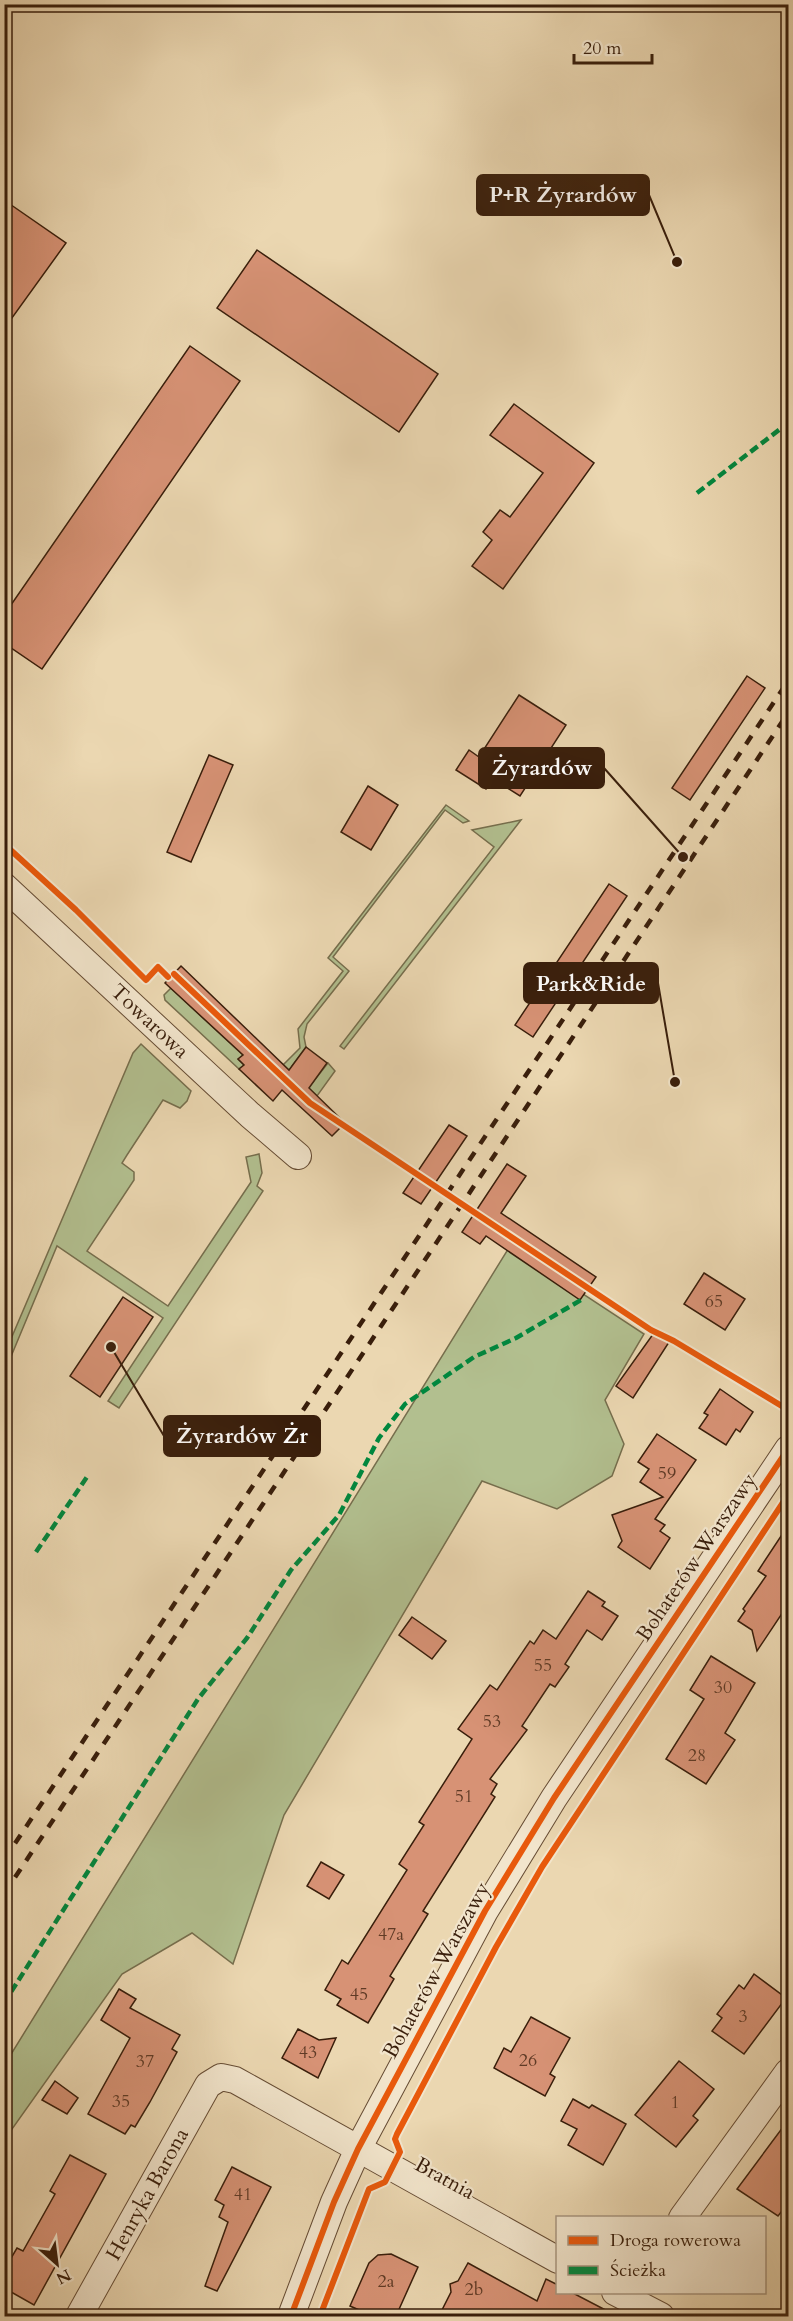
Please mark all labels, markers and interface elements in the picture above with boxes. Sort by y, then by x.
scale bar [574,27,652,65]
text: 20 m [583,36,622,61]
callout: P+R Żyrardów [477,175,649,215]
text: P+R Żyrardów [489,180,638,210]
callout: Żyrardów [479,748,604,788]
text: Żyrardów [492,753,593,783]
callout: Park&Ride [524,963,658,1003]
text: Park&Ride [536,969,646,999]
street label: Towarowa [104,977,195,1065]
house number: 65 [705,1289,723,1314]
callout: Żyrardów Żr [164,1416,320,1456]
text: Żyrardów Żr [176,1421,308,1451]
house number: 59 [658,1461,676,1486]
street label: Bohaterów Warszawy [629,1467,764,1647]
house number: 55 [534,1653,552,1678]
house number: 30 [714,1675,732,1700]
house number: 53 [483,1709,501,1734]
house number: 28 [688,1743,706,1768]
house number: 51 [455,1784,473,1809]
street label: Bohaterów Warszawy [376,1877,497,2064]
house number: 47a [378,1922,404,1947]
house number: 45 [350,1982,368,2007]
house number: 3 [738,2004,748,2029]
house number: 43 [299,2040,317,2065]
house number: 26 [519,2048,537,2073]
house number: 37 [136,2049,154,2074]
house number: 35 [112,2089,130,2114]
house number: 1 [670,2090,680,2115]
street label: Henryka Barona [99,2123,196,2266]
street label: Bratnia [409,2150,480,2207]
house number: 41 [234,2182,252,2207]
legend [556,2216,766,2294]
text: Droga rowerowa [610,2228,741,2253]
north arrow [27,2234,87,2294]
text: Ścieżka [610,2258,666,2283]
text: N [52,2263,75,2289]
house number: 2a [378,2269,395,2294]
house number: 2b [465,2277,483,2302]

